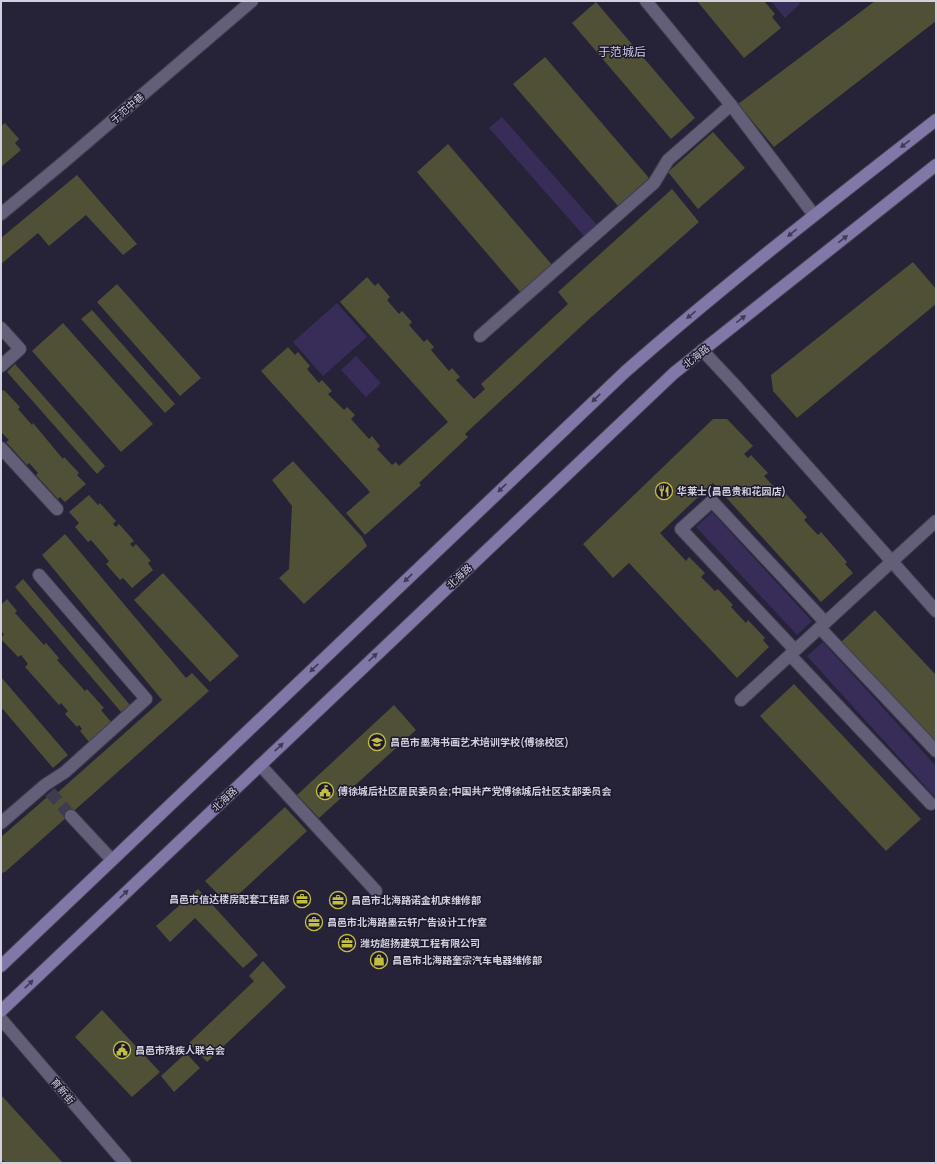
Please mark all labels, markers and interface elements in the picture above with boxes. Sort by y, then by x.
district label: 于范城后 [598,43,646,60]
street label: 于范中巷 [107,90,147,126]
one-way arrow [900,140,911,148]
one-way arrow [786,228,797,237]
one-way arrow [837,234,848,243]
one-way arrow [685,310,696,319]
one-way arrow [735,315,746,324]
street label: 北海路 [680,341,712,371]
one-way arrow [591,394,601,403]
restaurant icon: 华莱士(昌邑贵和花园店) [654,481,674,501]
one-way arrow [497,483,507,493]
place label: 华莱士(昌邑贵和花园店) [677,484,786,498]
street label: 北海路 [443,561,475,591]
one-way arrow [403,573,413,583]
one-way arrow [368,653,378,662]
one-way arrow [309,663,319,672]
school or university icon: 昌邑市墨海书画艺术培训学校(傅徐校区) [367,732,387,752]
place label: 昌邑市墨海书画艺术培训学校(傅徐校区) [390,735,569,749]
one-way arrow [274,742,284,752]
public building icon: 傅徐城后社区居民委员会;中国共产党傅徐城后社区支部委员会 [315,781,335,801]
street label: 北海路 [208,784,240,814]
place label: 傅徐城后社区居民委员会;中国共产党傅徐城后社区支部委员会 [337,784,611,798]
office icon: 昌邑市信达楼房配套工程部 [292,889,312,909]
one-way arrow [119,890,128,899]
office icon: 昌邑市北海路诺金机床维修部 [328,890,348,910]
place label: 昌邑市信达楼房配套工程部 [169,892,289,906]
place label: 昌邑市北海路诺金机床维修部 [351,893,481,907]
office icon: 昌邑市北海路墨云轩广告设计工作室 [304,912,324,932]
place label: 昌邑市北海路墨云轩广告设计工作室 [327,915,487,929]
office icon: 潍坊超扬建筑工程有限公司 [337,933,357,953]
place label: 潍坊超扬建筑工程有限公司 [360,936,480,950]
shop icon: 昌邑市北海路奎宗汽车电器维修部 [369,950,389,970]
place label: 昌邑市北海路奎宗汽车电器维修部 [392,953,542,967]
one-way arrow [24,979,34,989]
public building icon: 昌邑市残疾人联合会 [112,1040,132,1060]
place label: 昌邑市残疾人联合会 [135,1043,225,1057]
street label: 育新街 [48,1075,78,1107]

